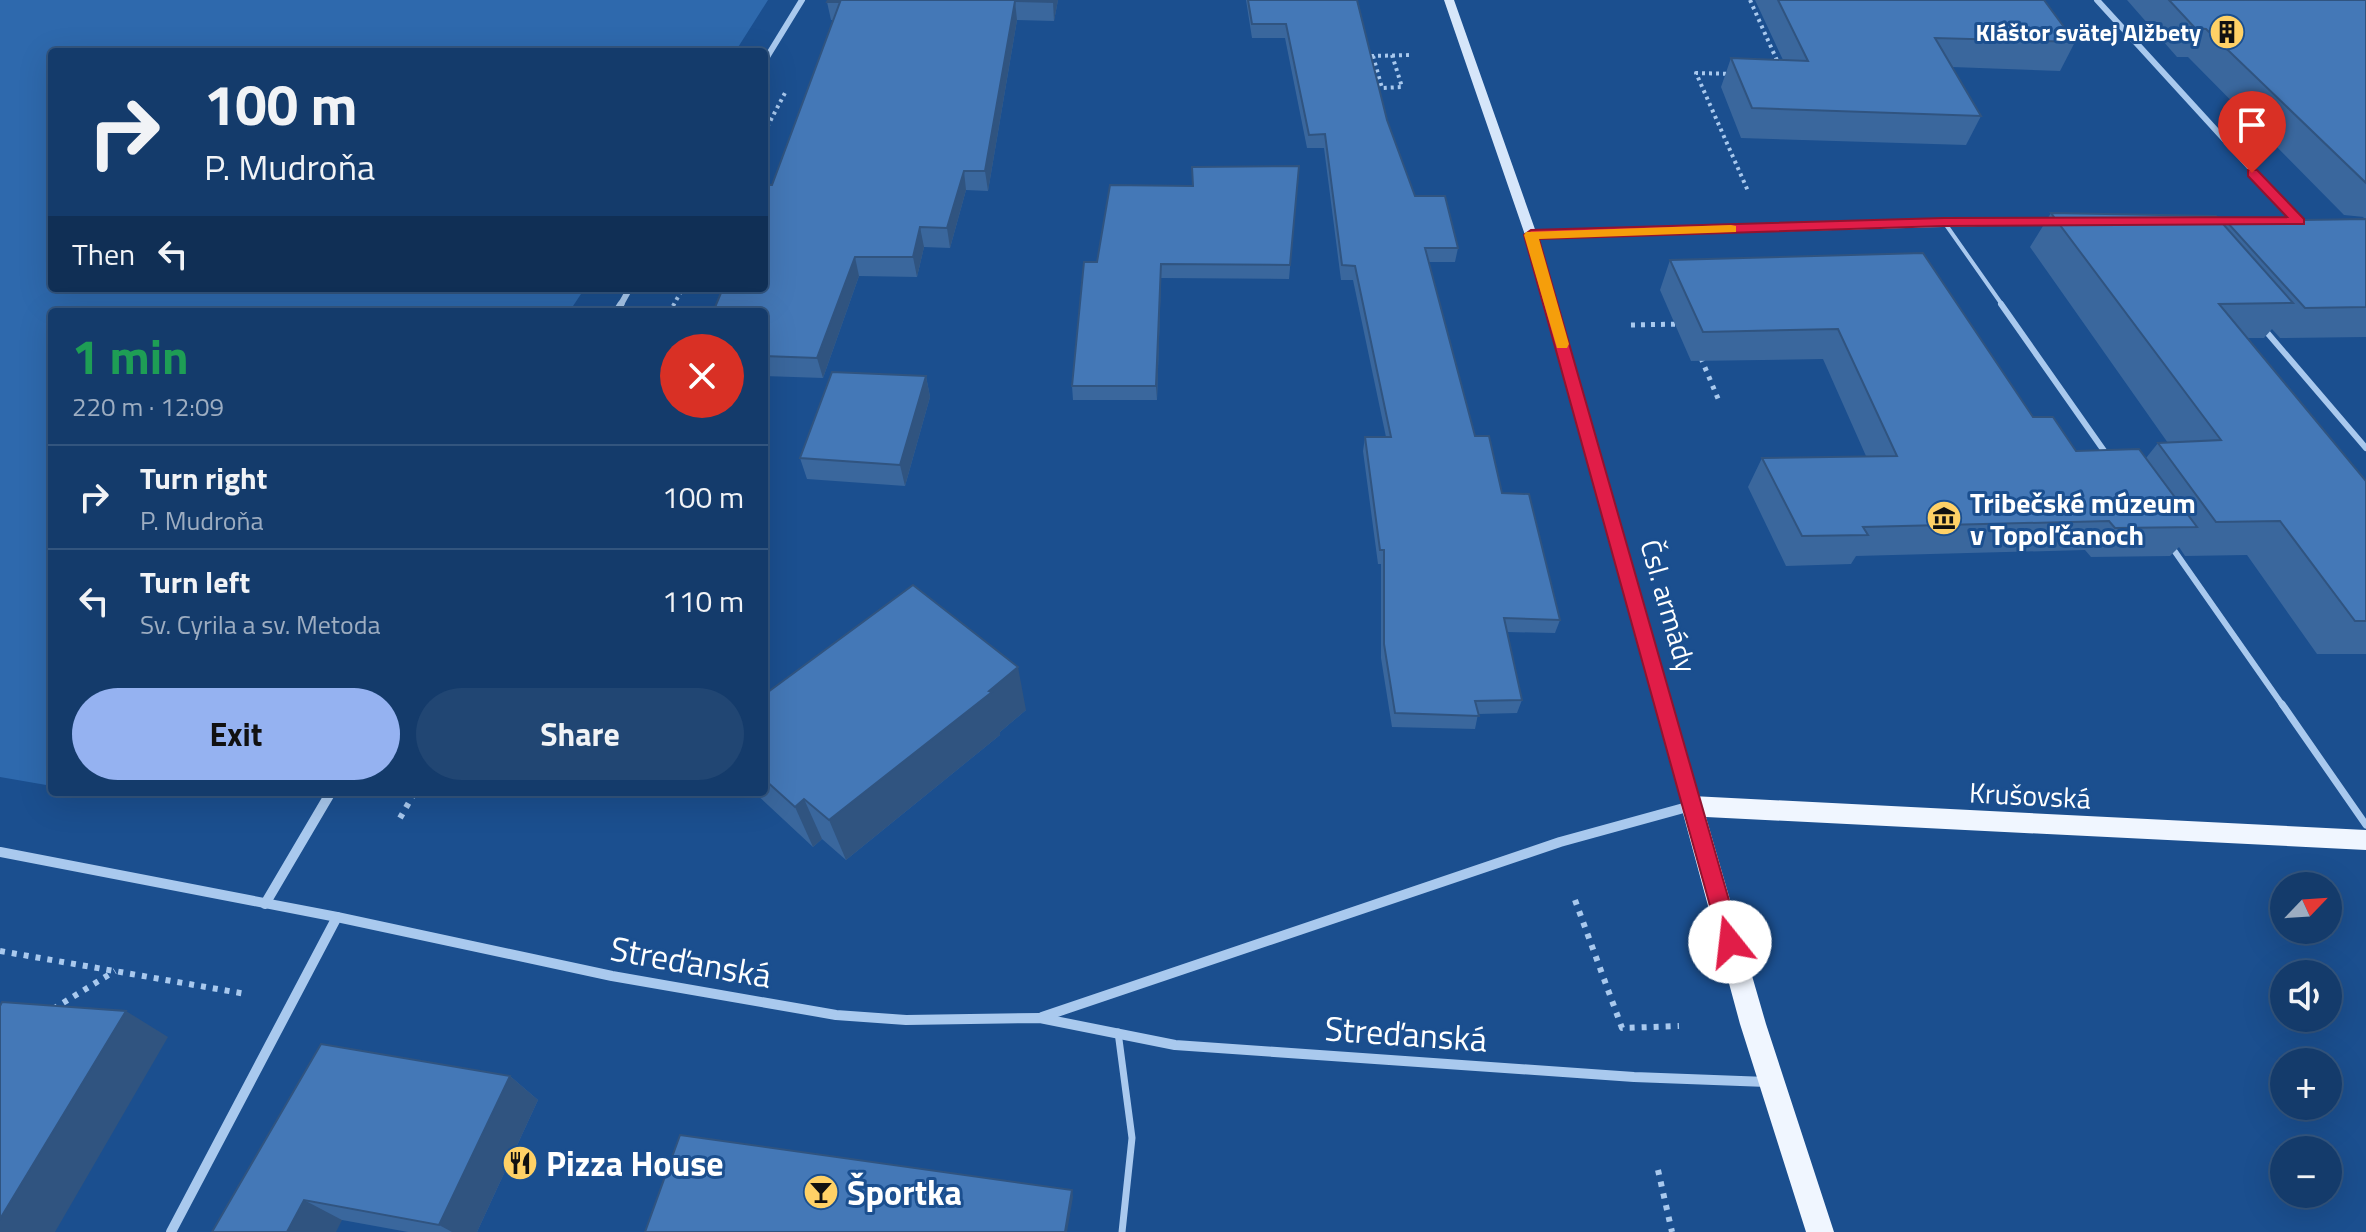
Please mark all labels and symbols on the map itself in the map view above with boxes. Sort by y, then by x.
building icon: Kláštor svätej Alžbety [2208,13,2246,51]
place label: Kláštor svätej Alžbety [1975,14,2201,50]
pin [2218,91,2286,173]
place label: Tribečské múzeum v Topoľčanoch [1970,481,2196,556]
museum icon: Tribečské múzeum v Topoľčanoch [1925,499,1963,537]
street label: Čsl. armády [1630,535,1708,677]
street label: Krušovská [1968,770,2092,820]
north arrow [2270,872,2342,944]
position arrow [1688,900,1772,984]
street label: Streďanská [606,921,776,1001]
street label: Streďanská [1323,1001,1489,1065]
place label: Pizza House [546,1137,724,1189]
restaurant icon: Pizza House [501,1144,539,1182]
place label: Športka [847,1166,962,1218]
bar icon: Športka [802,1173,840,1211]

